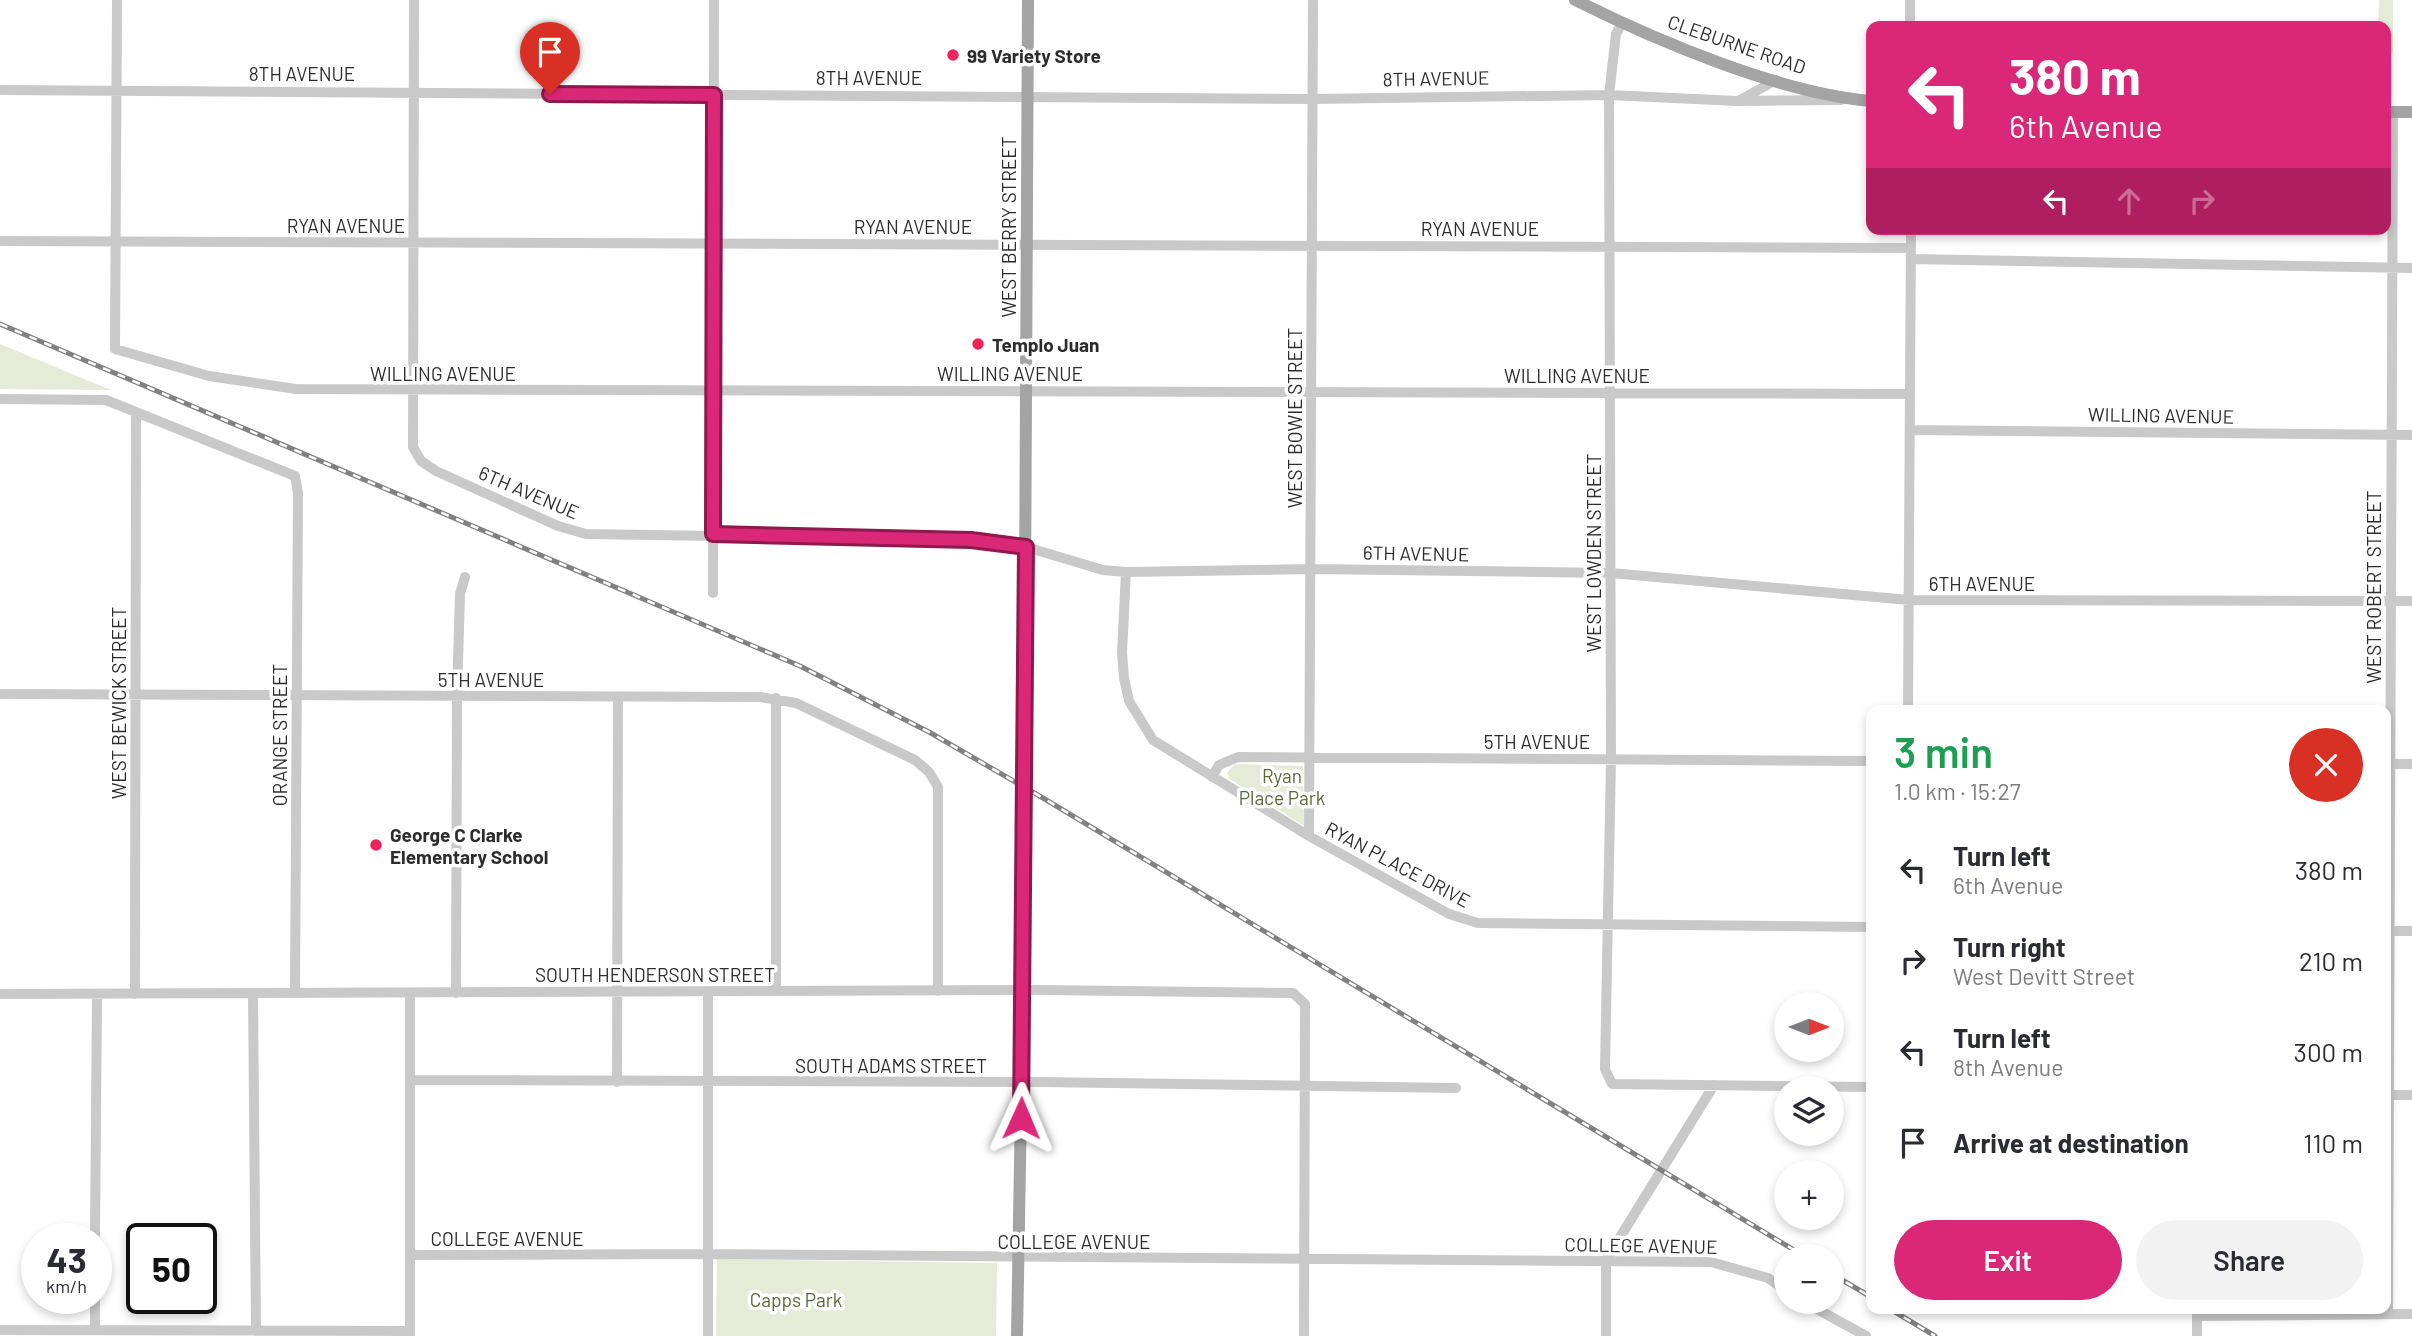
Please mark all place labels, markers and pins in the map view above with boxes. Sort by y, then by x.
pin [520,22,580,94]
place label: 99 Variety Store [967,44,1101,67]
marker: 99 Variety Store [945,47,961,63]
place label: Templo Juan [992,333,1099,356]
marker: Templo Juan [970,336,986,352]
place label: George C Clarke Elementary School [390,823,548,868]
marker: George C Clarke Elementary School [368,837,384,853]

